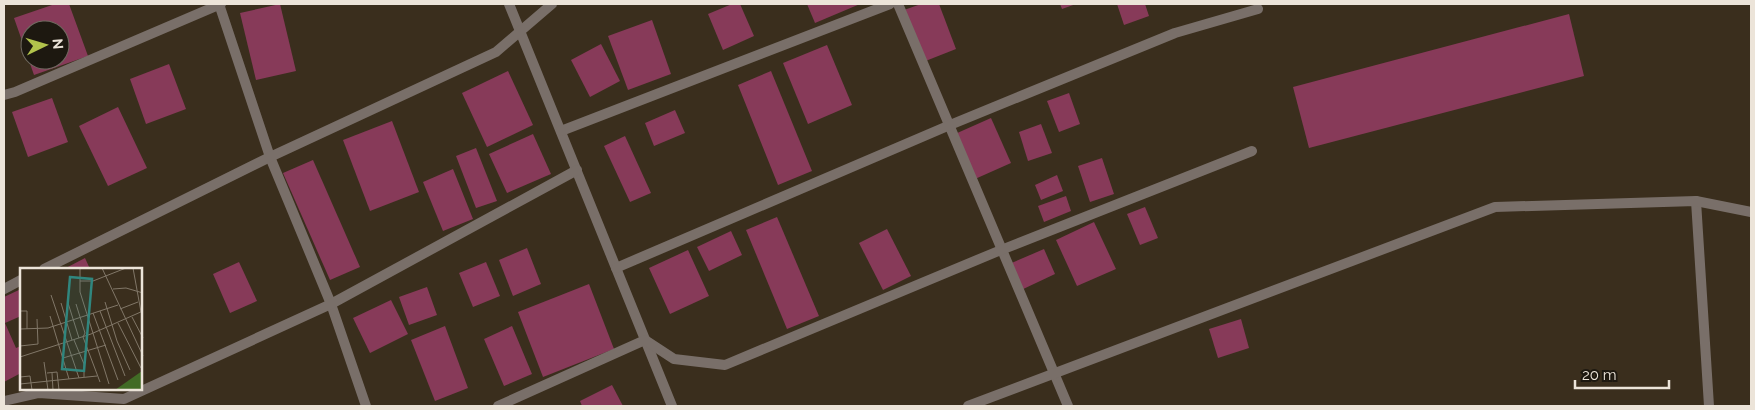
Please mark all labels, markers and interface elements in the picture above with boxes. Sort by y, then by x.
north arrow [20,20,70,70]
text: N [50,38,66,50]
inset map [20,268,142,390]
scale bar [1575,358,1669,390]
text: 20 m [1582,366,1617,384]

